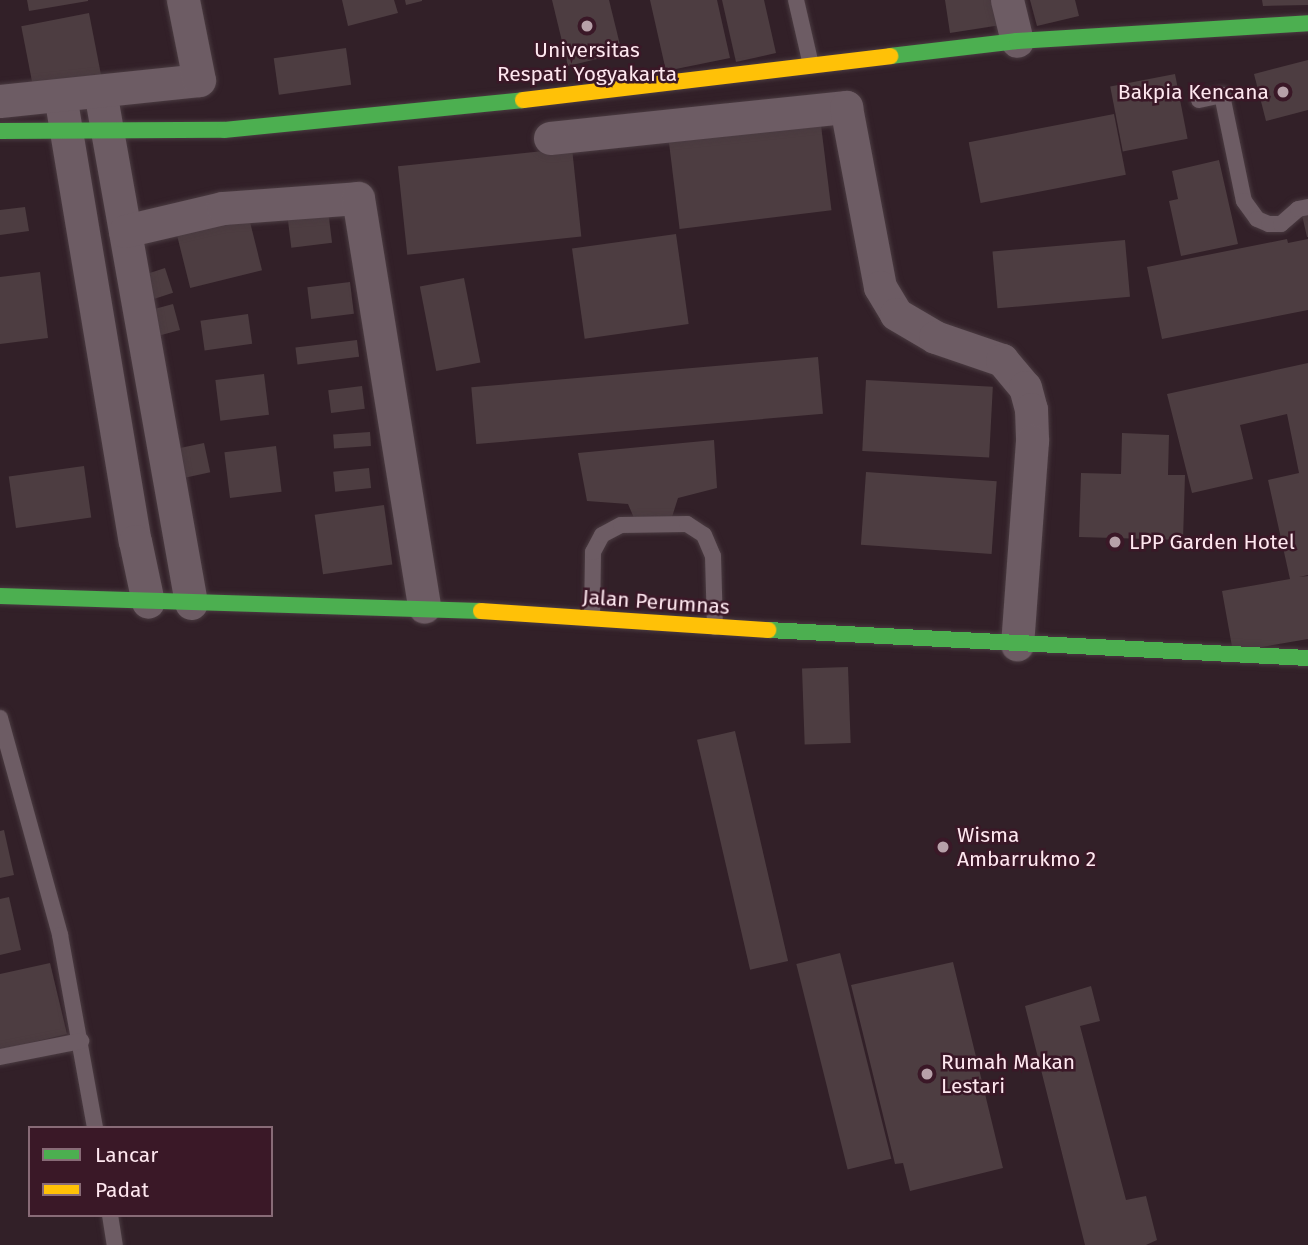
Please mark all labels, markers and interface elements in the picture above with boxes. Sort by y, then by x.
marker: Universitas Respati Yogyakarta [579,18,595,34]
place label: Universitas Respati Yogyakarta [497,37,677,87]
place label: Bakpia Kencana [1118,79,1269,105]
marker: Bakpia Kencana [1275,84,1291,100]
place label: LPP Garden Hotel [1129,529,1295,555]
marker: LPP Garden Hotel [1107,534,1123,550]
street label: Jalan Perumnas [581,584,731,620]
place label: Wisma Ambarrukmo 2 [957,822,1096,872]
marker: Wisma Ambarrukmo 2 [935,839,951,855]
place label: Rumah Makan Lestari [941,1049,1075,1099]
marker: Rumah Makan Lestari [919,1066,935,1082]
legend [28,1126,273,1217]
text: Lancar [95,1142,158,1168]
text: Padat [95,1177,149,1203]

